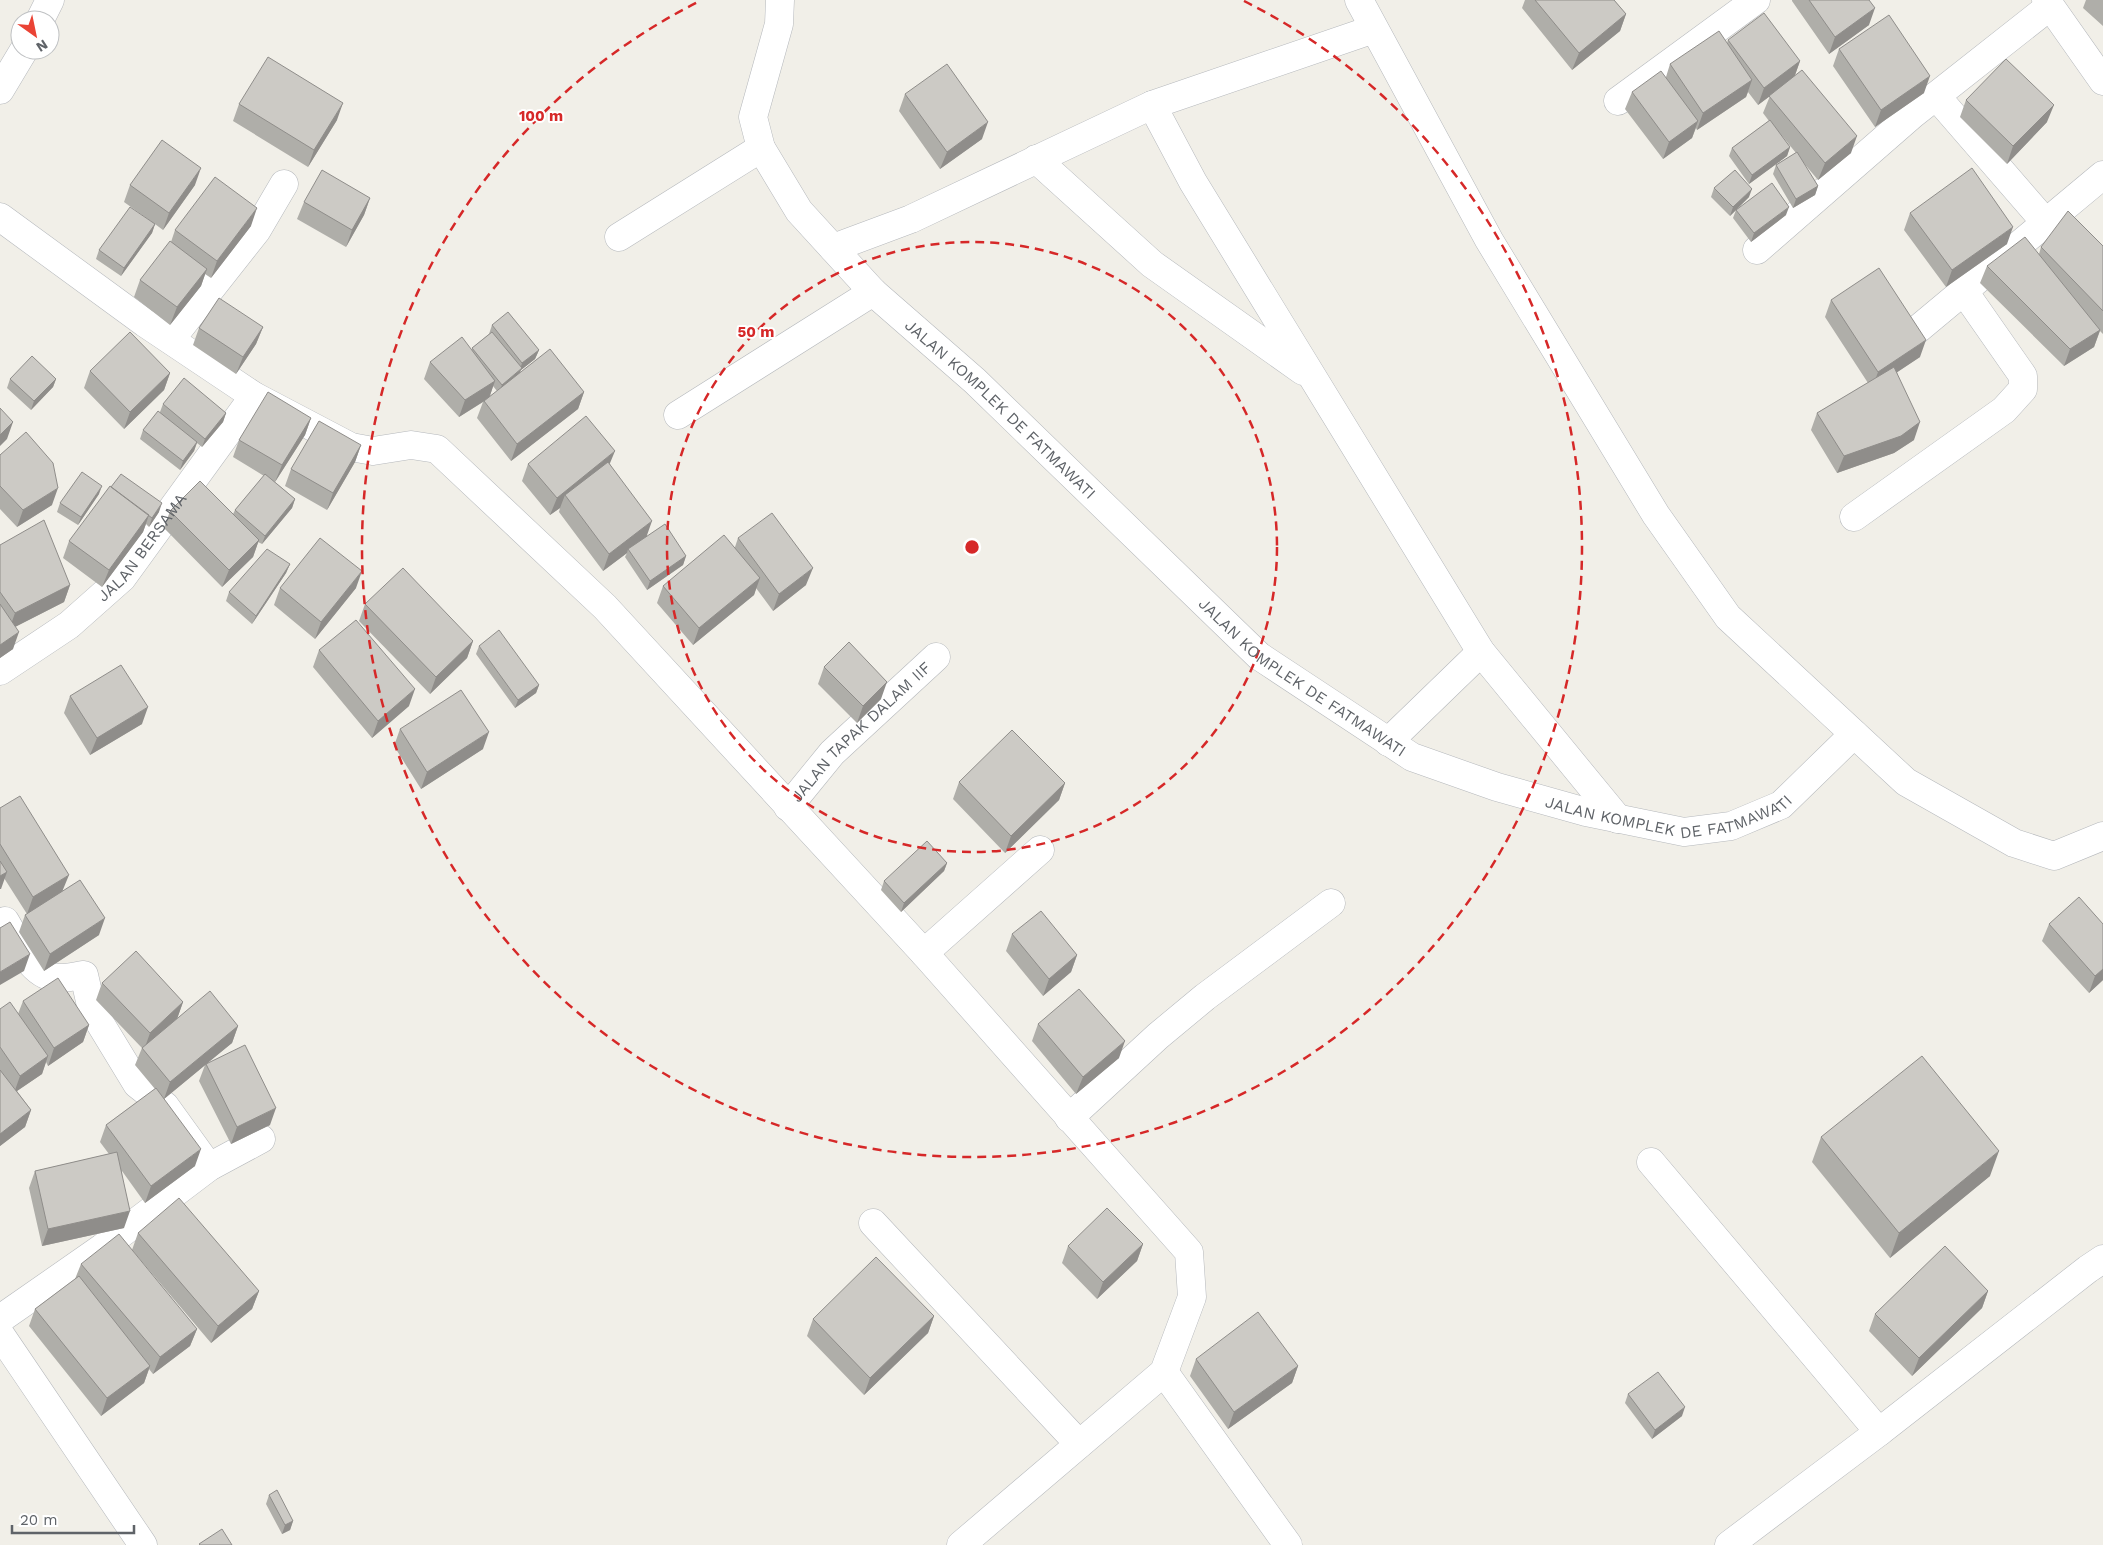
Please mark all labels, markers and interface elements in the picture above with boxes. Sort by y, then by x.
north arrow [10,10,60,60]
text: N [33,36,51,55]
text: 100 m [519,107,563,125]
street label: JALAN KOMPLEK DE FATMAWATI [901,315,1100,503]
text: 50 m [738,323,774,341]
street label: JALAN BERSAMA [93,489,191,606]
centre of rings [963,538,981,556]
street label: JALAN KOMPLEK DE FATMAWATI [1195,594,1410,760]
street label: JALAN TAPAK DALAM IIF [787,658,935,806]
street label: JALAN KOMPLEK DE FATMAWATI [1539,781,1793,809]
text: JALAN KOMPLEK DE FATMAWATI [1543,791,1796,842]
scale bar [12,1502,135,1534]
text: 20 m [20,1511,58,1529]

